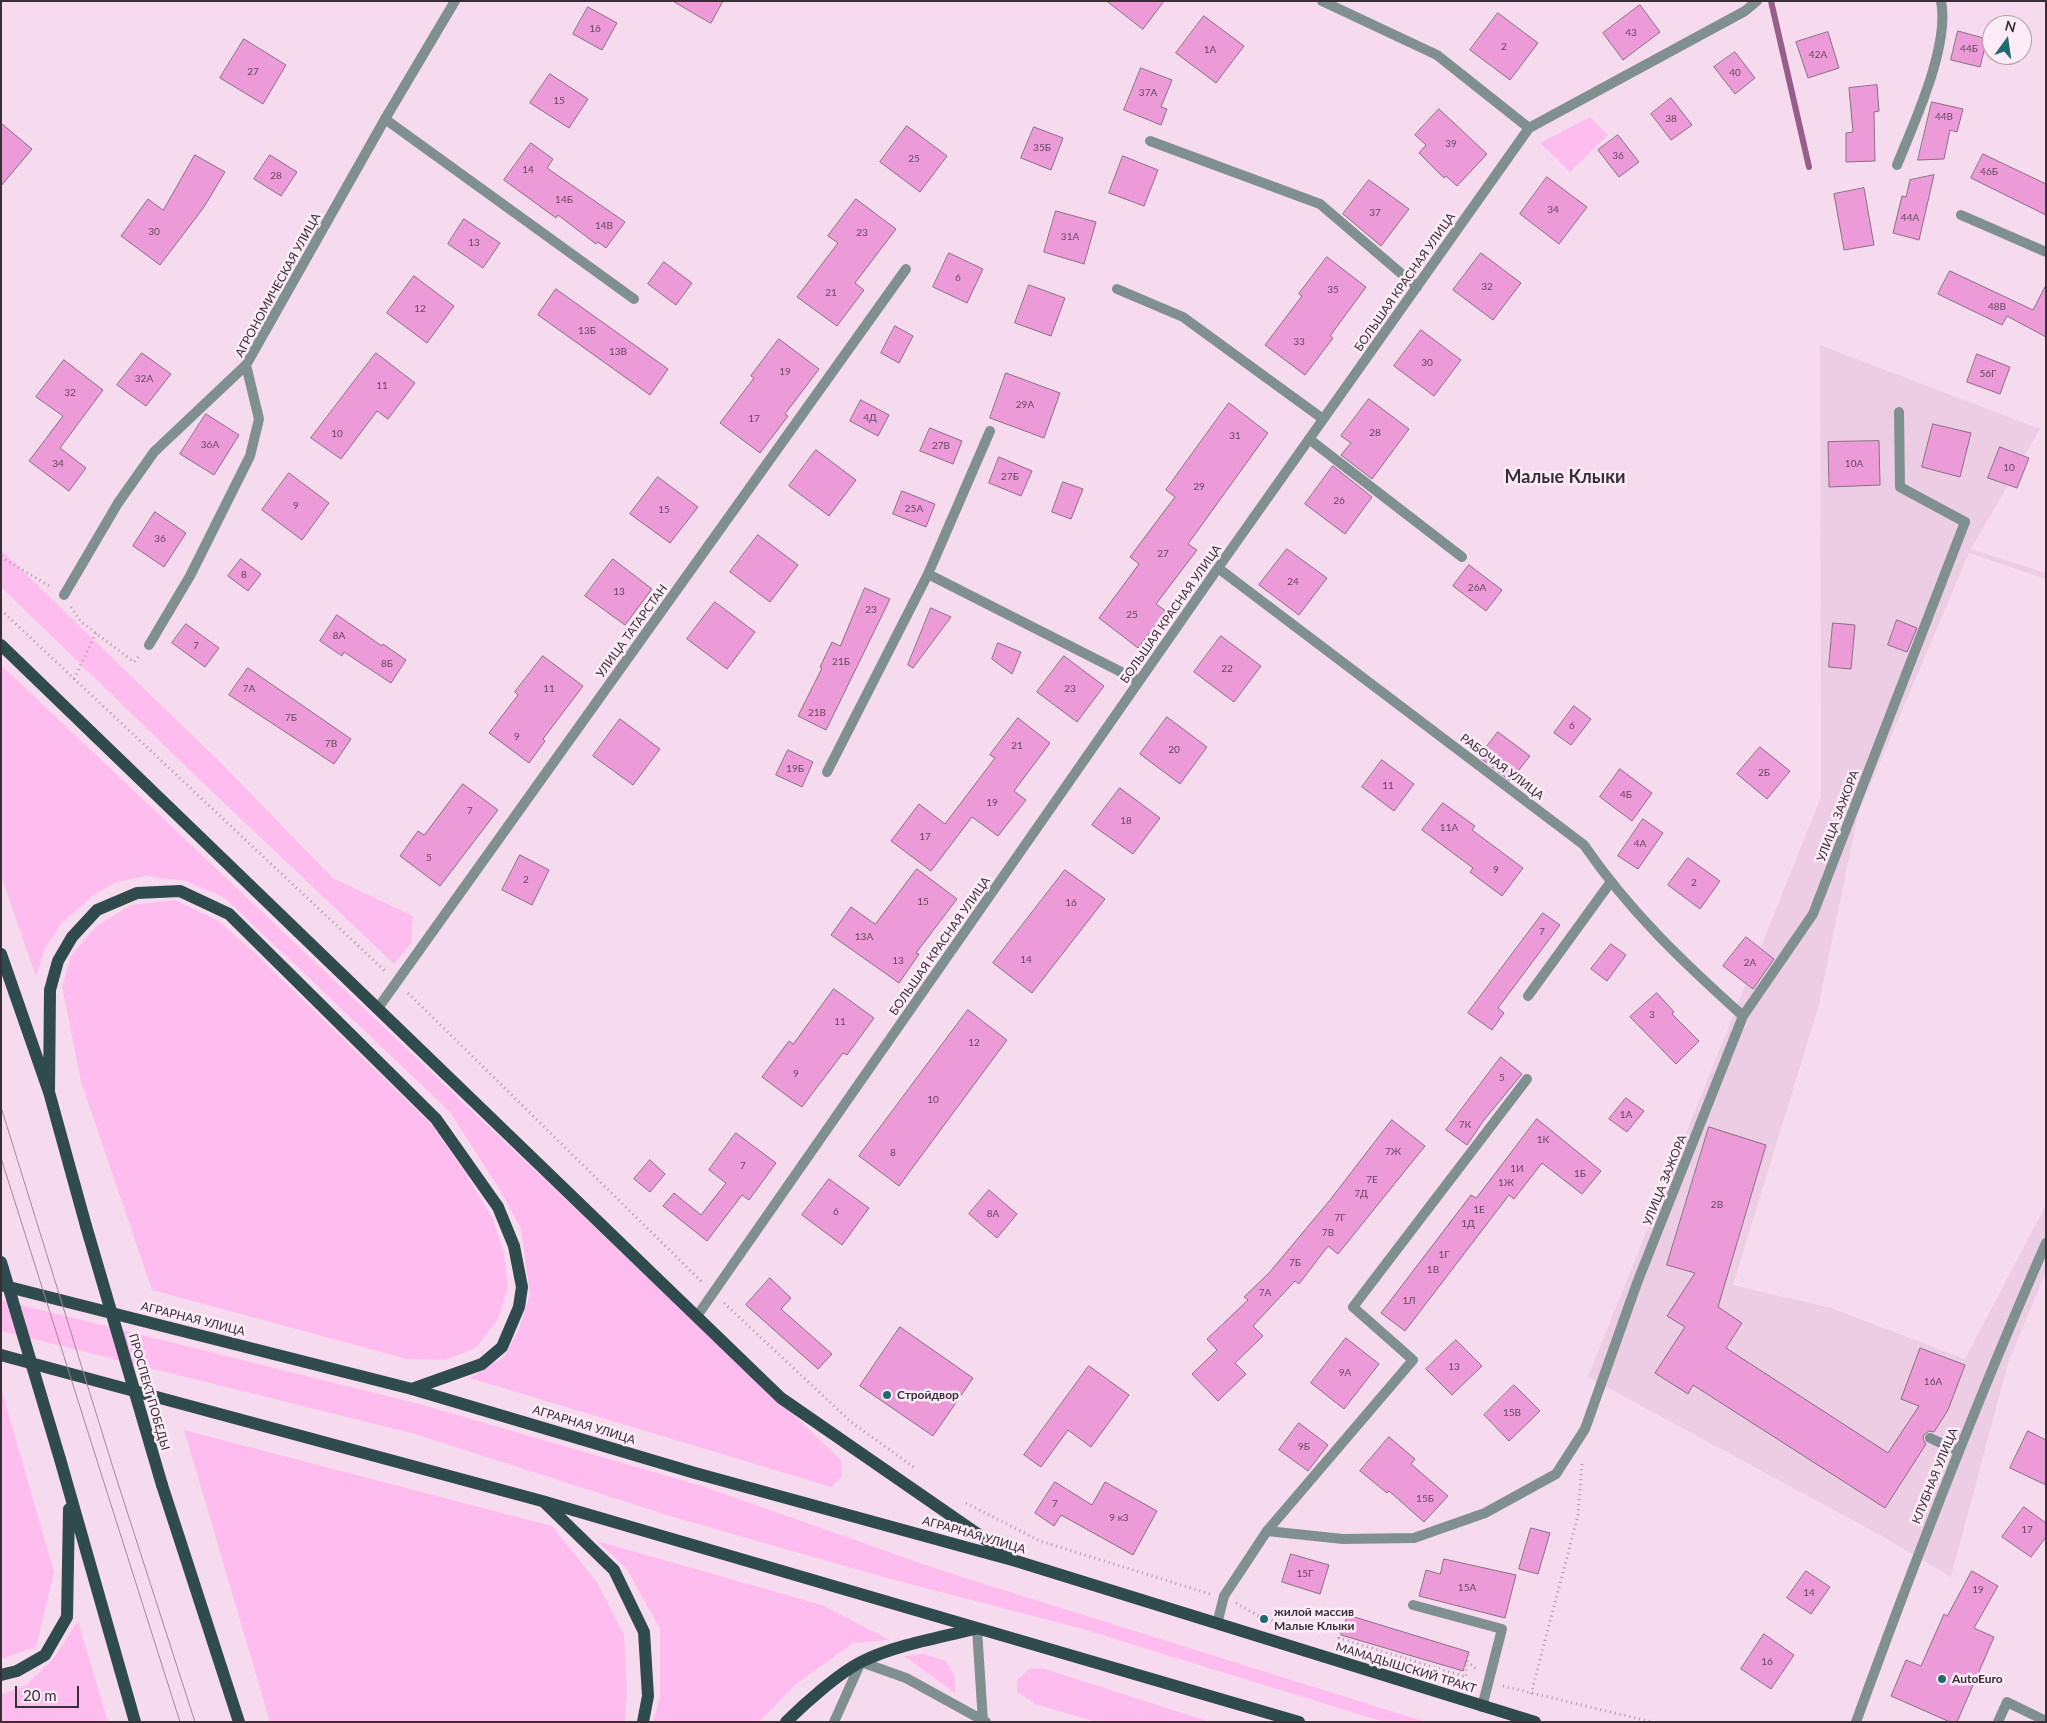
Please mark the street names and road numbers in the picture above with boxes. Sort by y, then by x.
street label: АГРОНОМИЧЕСКАЯ УЛИЦА [232,210,324,360]
street label: БОЛЬШАЯ КРАСНАЯ УЛИЦА [1352,210,1458,354]
street label: БОЛЬШАЯ КРАСНАЯ УЛИЦА [1118,542,1224,686]
street label: УЛИЦА ТАТАРСТАН [593,582,671,680]
street label: РАБОЧАЯ УЛИЦА [1457,731,1547,803]
street label: УЛИЦА ЗАЖОРА [1814,768,1862,864]
street label: БОЛЬШАЯ КРАСНАЯ УЛИЦА [887,874,993,1018]
street label: УЛИЦА ЗАЖОРА [1640,1133,1690,1227]
street label: АГРАРНАЯ УЛИЦА [139,1299,247,1339]
street label: ПРОСПЕКТ ПОБЕДЫ [125,1332,173,1452]
street label: АГРАРНАЯ УЛИЦА [531,1402,637,1448]
street label: КЛУБНАЯ УЛИЦА [1909,1426,1961,1526]
street label: АГРАРНАЯ УЛИЦА [921,1513,1027,1557]
street label: МАМАДЫШСКИЙ ТРАКТ [1334,1640,1478,1696]

